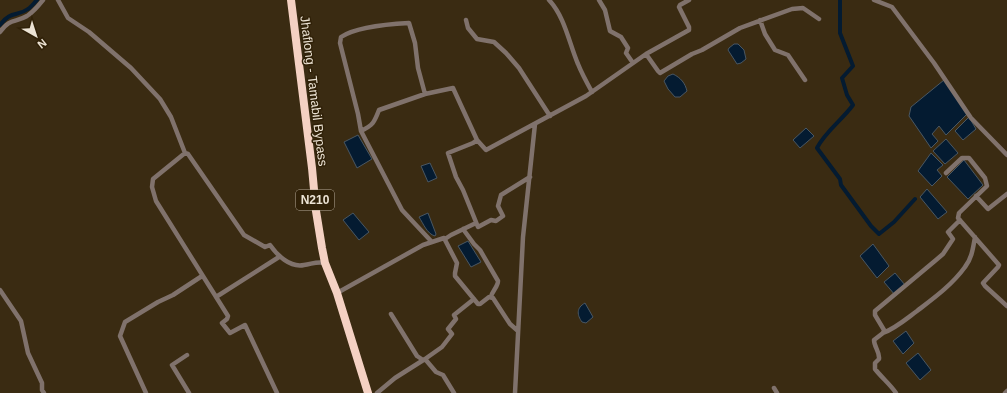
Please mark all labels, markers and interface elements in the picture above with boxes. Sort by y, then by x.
street label: Jhaflong - Tamabil Bypass [297,15,331,168]
north arrow [16,16,56,56]
text: N [35,37,49,51]
road number: N210 [296,190,334,210]

